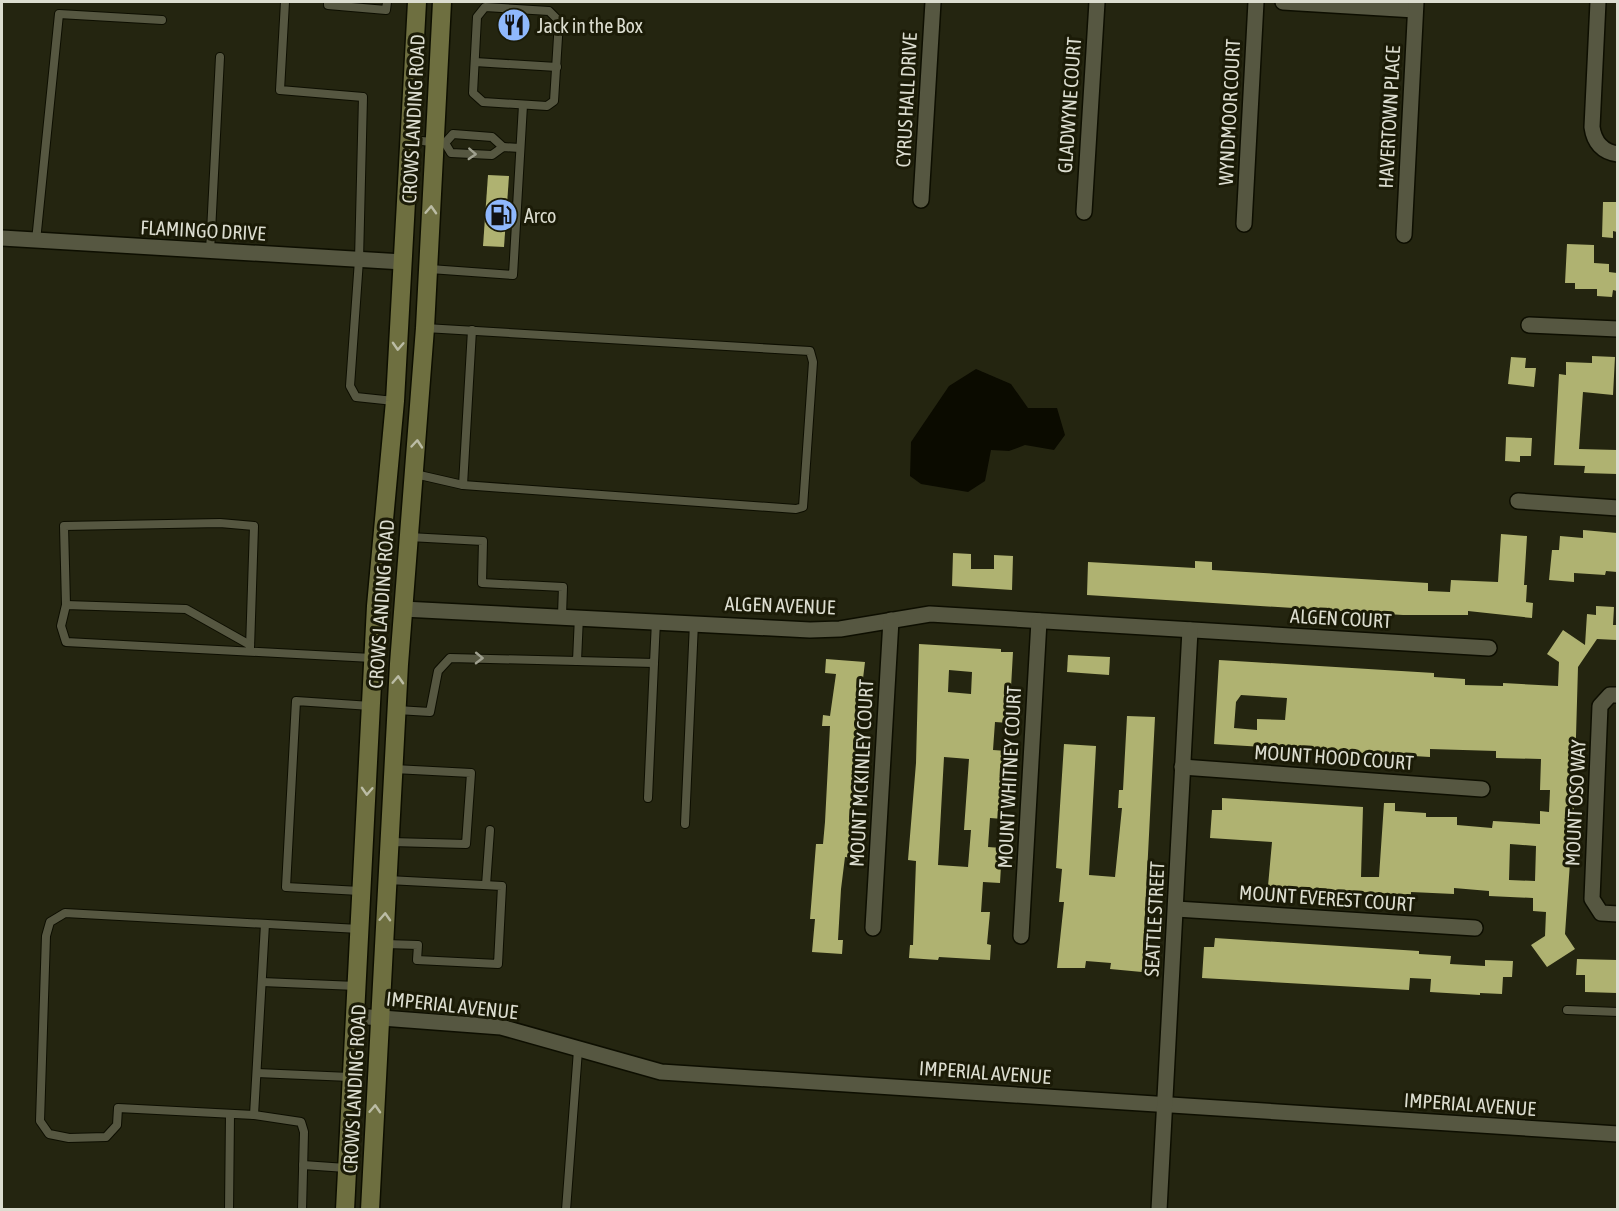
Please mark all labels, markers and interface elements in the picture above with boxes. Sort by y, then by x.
restaurant icon: Jack in the Box [496,7,532,43]
place label: Jack in the Box [537,14,643,37]
street label: CYRUS HALL DRIVE [891,31,921,168]
street label: CROWS LANDING ROAD [397,34,429,204]
street label: GLADWYNE COURT [1053,36,1085,174]
street label: WYNDMOOR COURT [1214,38,1244,186]
street label: HAVERTOWN PLACE [1374,44,1404,189]
one-way arrow [468,148,477,161]
fuel station icon: Arco [483,197,519,233]
place label: Arco [524,204,557,227]
one-way arrow [424,206,437,215]
street label: FLAMINGO DRIVE [140,215,267,245]
one-way arrow [391,341,404,350]
one-way arrow [410,440,423,449]
street label: CROWS LANDING ROAD [364,519,398,689]
street label: ALGEN AVENUE [724,592,836,618]
street label: ALGEN COURT [1290,604,1393,632]
one-way arrow [474,652,483,665]
one-way arrow [392,676,405,685]
street label: MOUNT MCKINLEY COURT [845,678,877,868]
street label: MOUNT WHITNEY COURT [993,685,1025,869]
street label: MOUNT OSO WAY [1560,739,1590,867]
street label: MOUNT HOOD COURT [1253,740,1415,774]
one-way arrow [360,787,373,796]
street label: SEATTLE STREET [1139,861,1169,977]
street label: MOUNT EVEREST COURT [1238,880,1416,916]
one-way arrow [379,913,392,922]
street label: IMPERIAL AVENUE [385,987,519,1023]
street label: CROWS LANDING ROAD [338,1004,370,1174]
street label: IMPERIAL AVENUE [918,1056,1052,1088]
street label: IMPERIAL AVENUE [1403,1088,1537,1120]
one-way arrow [369,1105,382,1114]

